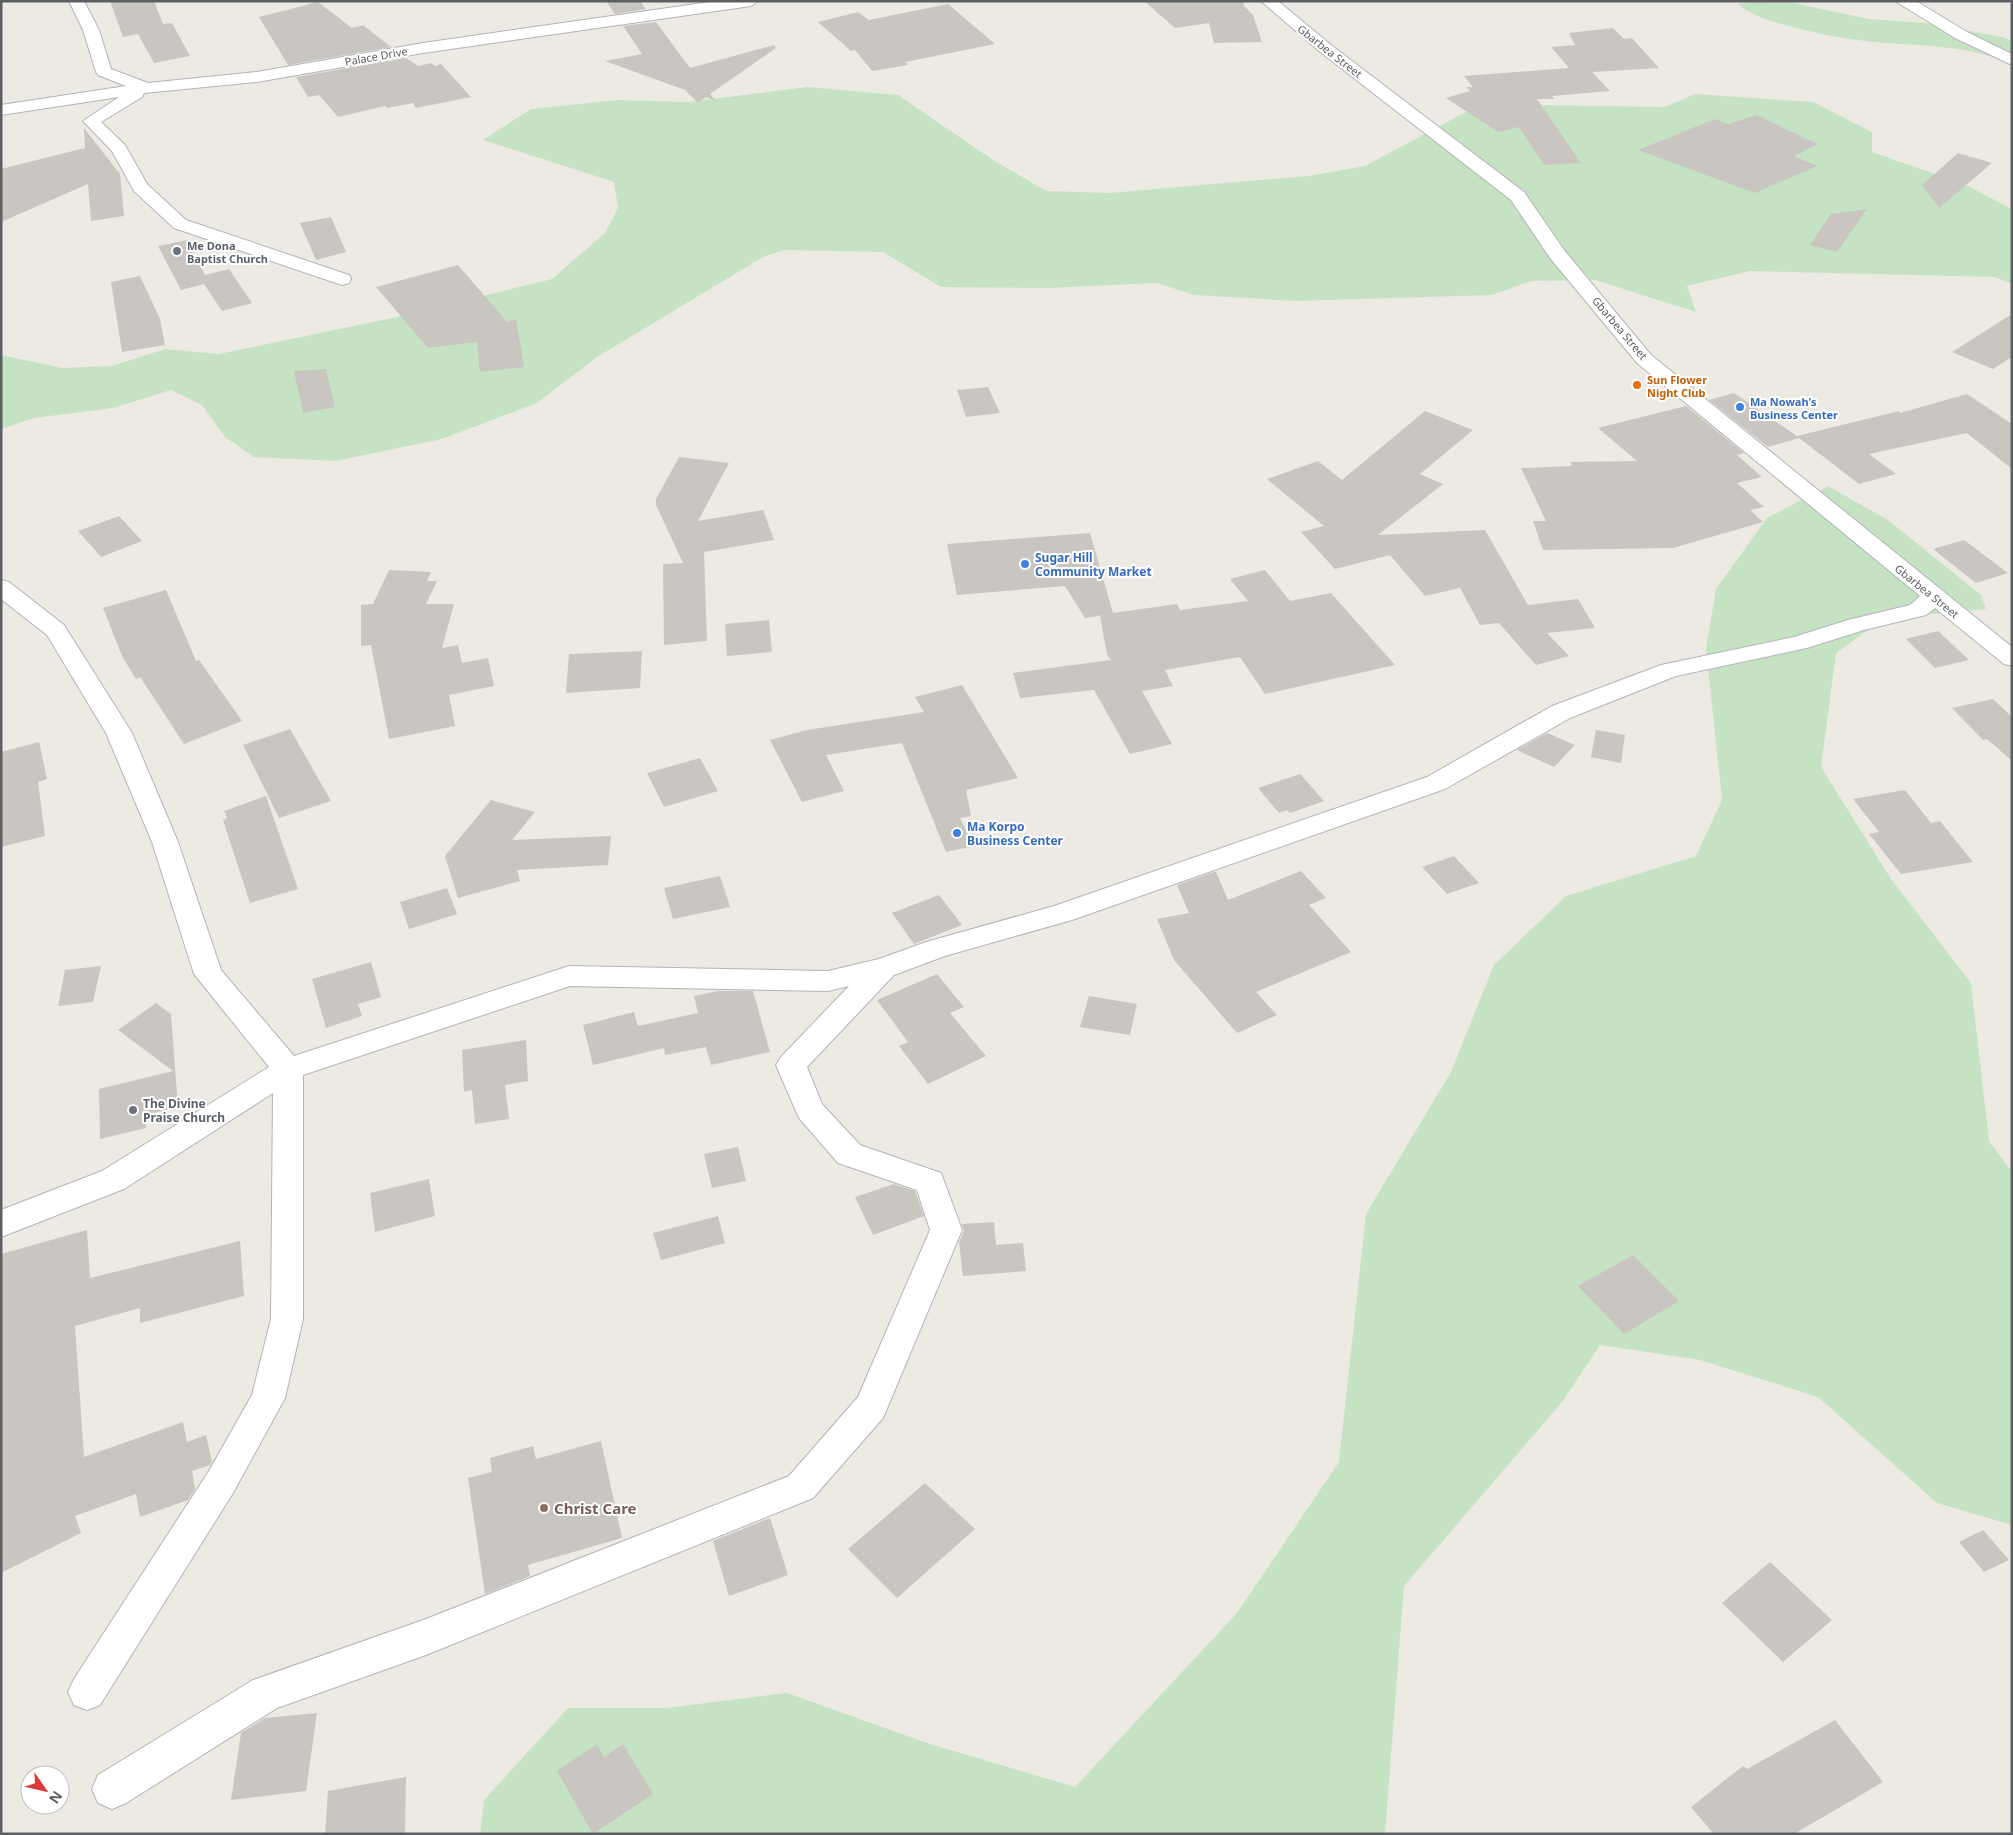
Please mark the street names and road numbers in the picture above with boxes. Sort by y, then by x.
street label: Gbarbea Street [1295,21,1365,81]
street label: Palace Drive [343,43,409,69]
street label: Gbarbea Street [1589,293,1651,363]
street label: Gbarbea Street [1892,561,1962,621]

